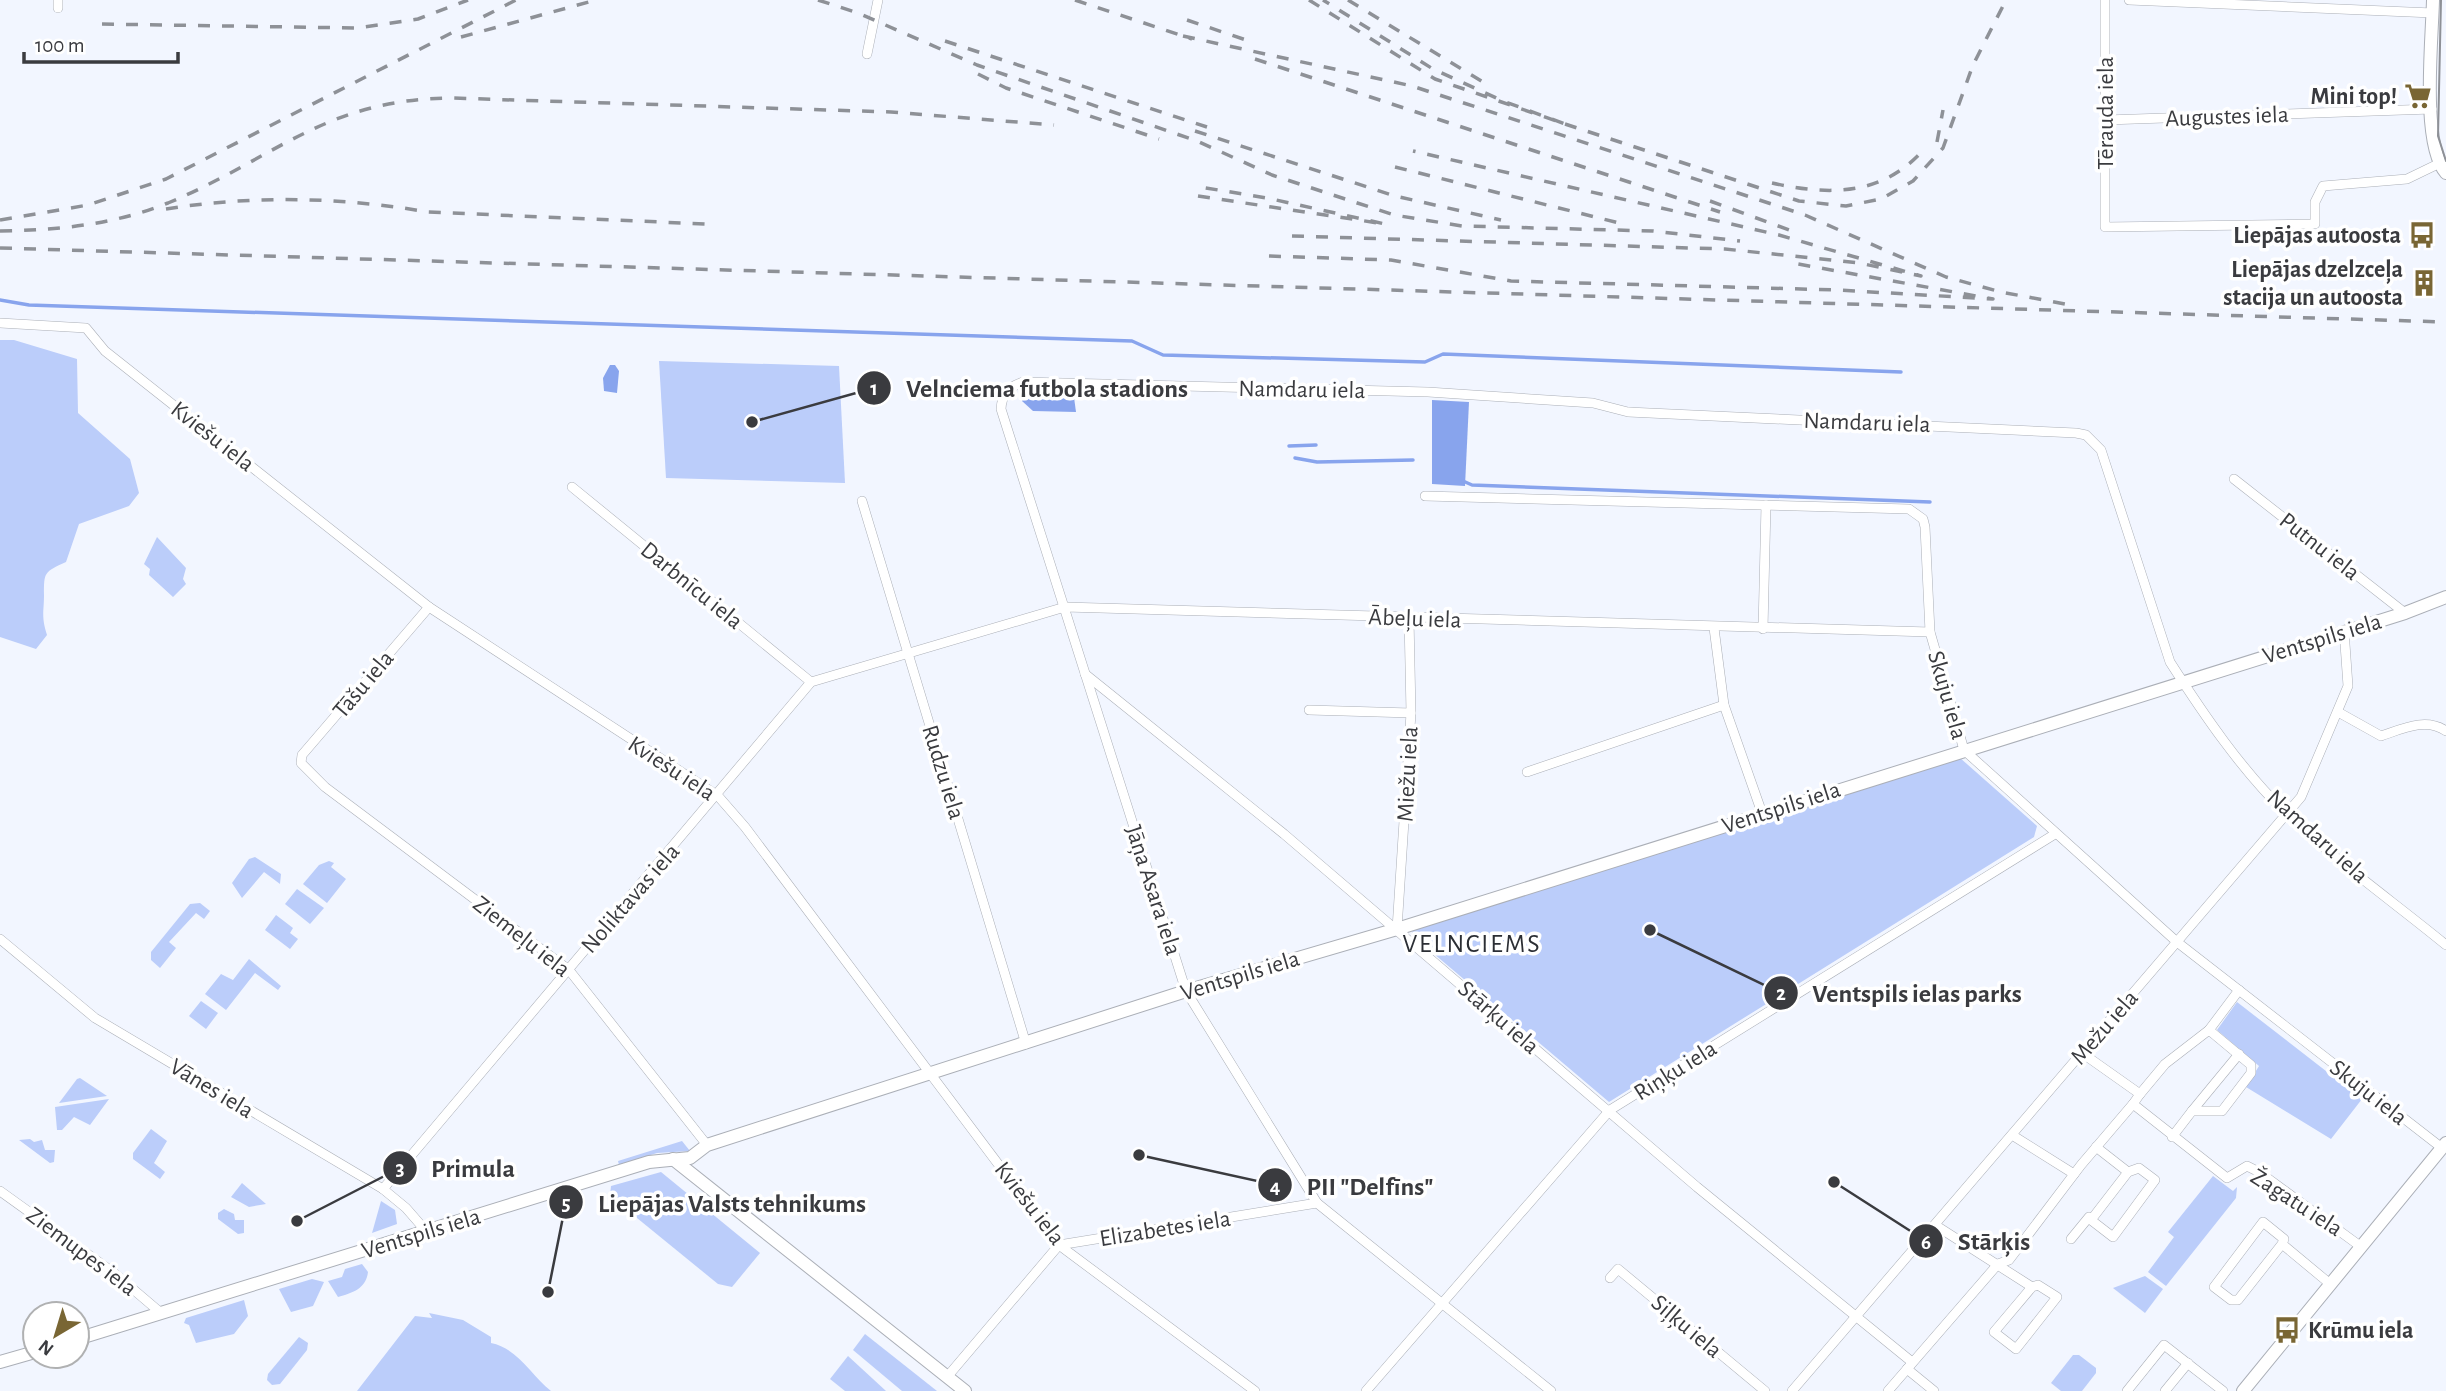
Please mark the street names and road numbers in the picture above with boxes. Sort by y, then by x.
street label: Tērauda iela [2094,56,2118,170]
street label: Augustes iela [2165,103,2289,131]
street label: Namdaru iela [1238,377,1366,403]
street label: Kviešu iela [166,397,259,477]
street label: Namdaru iela [1803,409,1931,437]
street label: Putnu iela [2275,508,2364,585]
street label: Darbnīcu iela [636,538,747,634]
street label: Ābeļu iela [1368,604,1462,634]
street label: Ventspils iela [2260,609,2385,668]
street label: Tāšu iela [329,646,399,723]
street label: Skuju iela [1923,648,1971,742]
street label: Rudzu iela [917,722,969,822]
street label: Miežu iela [1394,726,1422,823]
street label: Kviešu iela [624,732,719,806]
street label: Ventspils iela [1719,778,1844,838]
street label: Namdaru iela [2262,785,2373,888]
street label: Jāņa Asara iela [1120,822,1185,959]
street label: Noliktavas iela [577,839,685,958]
street label: Ziemeļu iela [468,892,574,983]
street label: Ventspils iela [1178,946,1303,1005]
street label: Stārķu iela [1453,976,1543,1060]
street label: Mežu iela [2066,986,2143,1069]
street label: Riņķu iela [1630,1036,1722,1106]
street label: Vānes iela [165,1055,258,1123]
street label: Skuju iela [2325,1055,2412,1130]
street label: Kviešu iela [989,1157,1069,1250]
street label: Žagatu iela [2246,1164,2347,1241]
street label: Ziemupes iela [22,1203,141,1301]
street label: Ventspils iela [359,1204,484,1263]
street label: Elizabetes iela [1098,1207,1233,1251]
street label: Siļķu iela [1646,1291,1726,1364]

